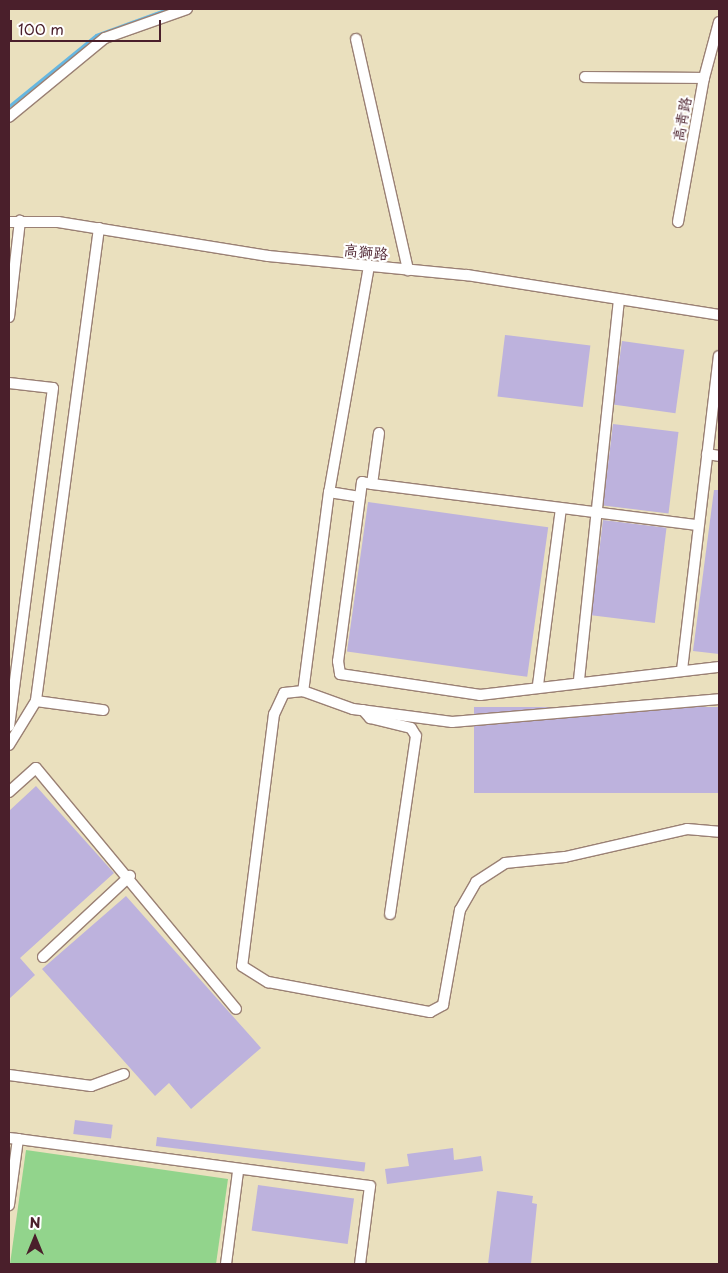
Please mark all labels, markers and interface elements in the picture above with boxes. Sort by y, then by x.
scale bar [12,10,164,42]
text: 100 m [18,17,64,40]
street label: 高青路 [668,95,694,143]
street label: 高獅路 [343,240,389,262]
text: N [29,1212,41,1233]
north arrow [10,1213,60,1263]

